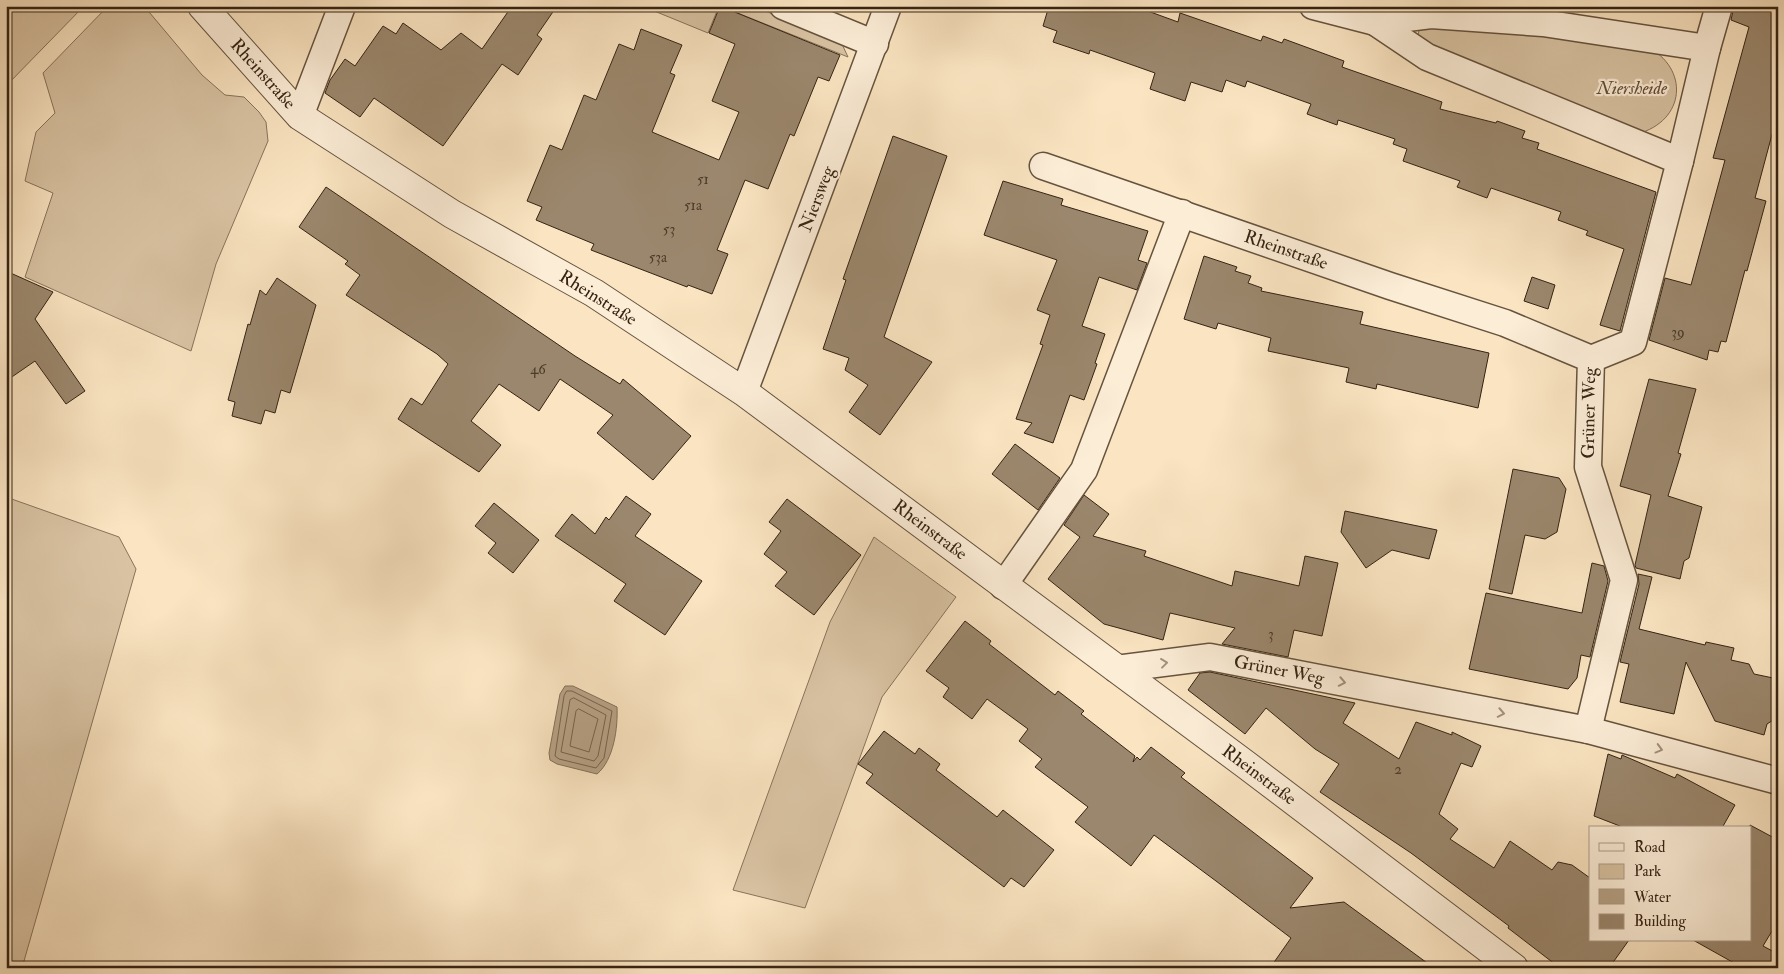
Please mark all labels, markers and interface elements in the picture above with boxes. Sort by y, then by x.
street label: Rheinstraße [225,34,301,114]
park label: Niersheide [1596,77,1668,100]
street label: Niersweg [794,162,840,235]
house number: 51 [697,170,709,189]
house number: 51a [684,196,703,215]
house number: 53 [663,220,675,239]
street label: Rheinstraße [1241,225,1331,275]
house number: 53a [649,248,668,267]
street label: Rheinstraße [555,265,641,331]
house number: 39 [1671,323,1685,342]
house number: 46 [530,360,547,379]
street label: Grüner Weg [1577,366,1601,459]
street label: Rheinstraße [888,495,972,566]
house number: 3 [1268,625,1274,644]
street label: Grüner Weg [1232,650,1327,690]
one-way arrow [1161,658,1169,669]
one-way arrow [1337,676,1346,687]
one-way arrow [1497,708,1506,718]
street label: Rheinstraße [1217,740,1301,811]
one-way arrow [1655,744,1663,754]
house number: 2 [1394,760,1402,779]
legend [1589,826,1752,942]
text: Road [1634,838,1666,857]
text: Park [1634,862,1661,881]
text: Water [1633,888,1671,907]
text: Building [1634,912,1686,931]

